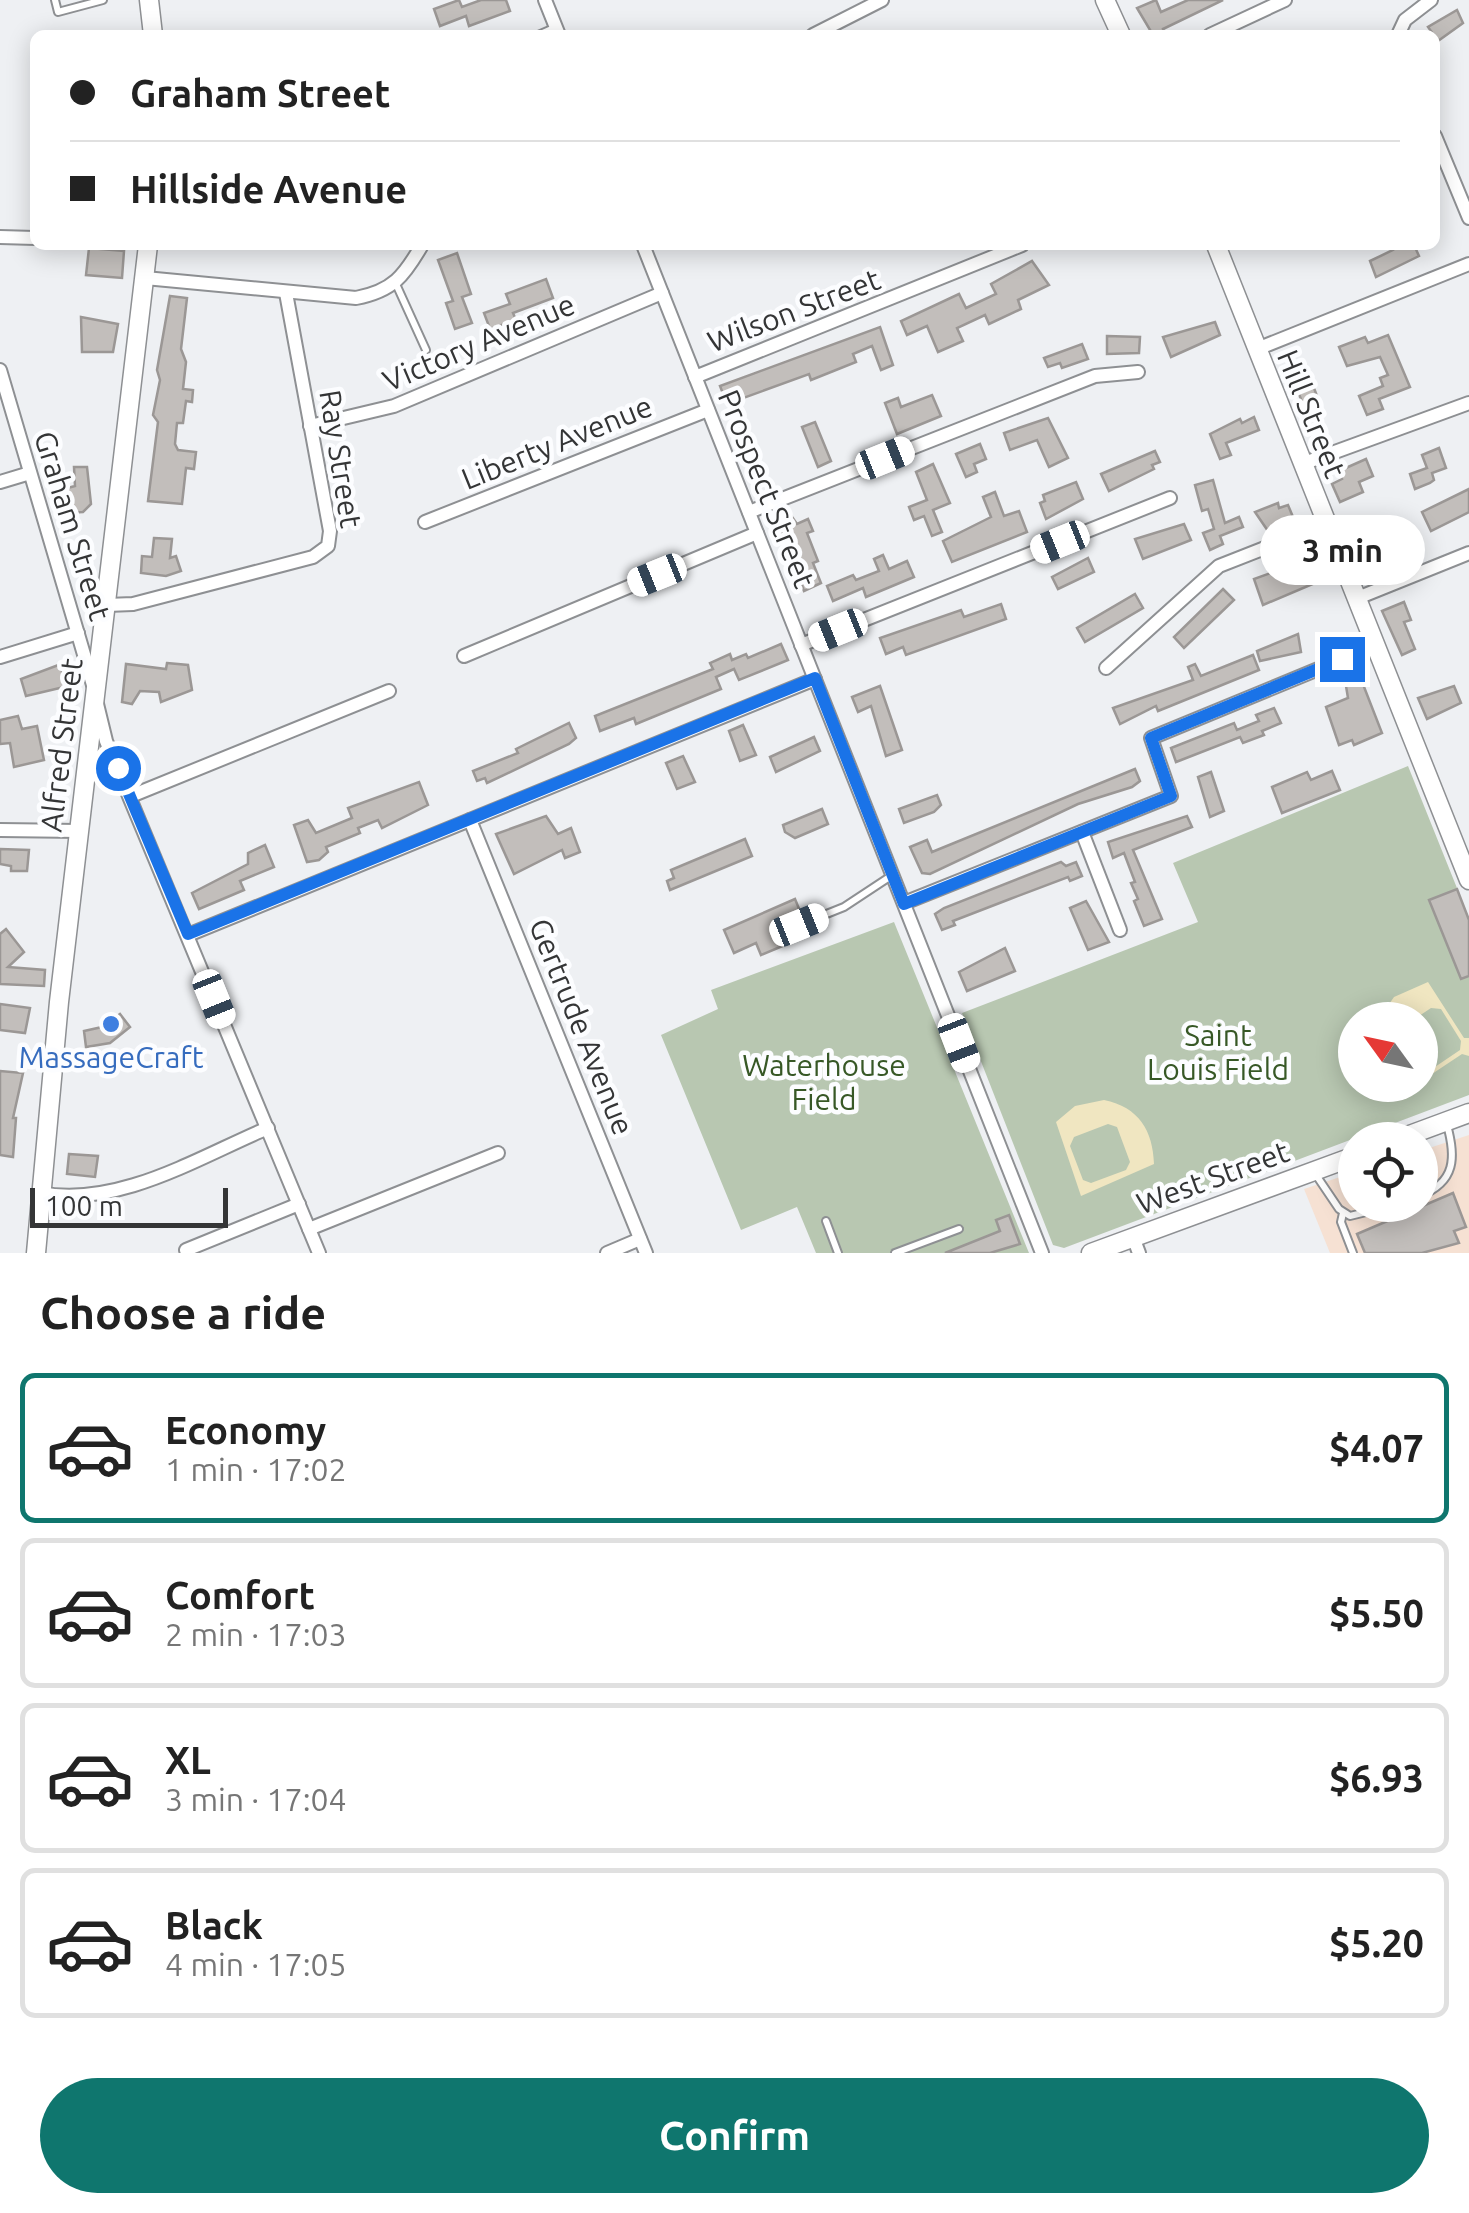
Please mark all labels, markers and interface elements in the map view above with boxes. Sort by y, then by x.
text: Graham Street [130,72,390,114]
text: Hillside Avenue [130,168,407,210]
street label: Wilson Street [703,262,885,359]
street label: Victory Avenue [378,286,580,398]
street label: Hill Street [1271,345,1353,483]
street label: Prospect Street [712,385,822,593]
street label: Ray Street [313,387,369,530]
street label: Liberty Avenue [456,388,657,496]
street label: Graham Street [28,427,118,624]
car [852,433,918,483]
callout: 3 min [1260,514,1424,584]
car [1027,517,1093,567]
text: 3 min [1302,532,1383,568]
car [624,550,690,600]
car [805,605,871,655]
route end [1320,637,1365,682]
street label: Alfred Street [33,656,89,834]
route start [96,746,141,791]
car [766,900,832,950]
street label: Gertrude Avenue [523,914,641,1140]
car [189,966,239,1032]
north arrow [1338,1002,1438,1102]
map controls [1338,1002,1438,1222]
car [934,1010,984,1076]
marker: MassageCraft [100,1013,122,1035]
park label: Saint Louis Field [1147,1018,1289,1086]
place label: MassageCraft [18,1040,204,1074]
park label: Waterhouse Field [742,1048,906,1116]
button: locate [1338,1122,1438,1222]
street label: West Street [1132,1134,1294,1220]
scale bar [30,1183,228,1228]
text: 100 m [45,1190,123,1221]
text: Choose a ride [40,1287,326,1338]
icon: car [45,1403,135,1493]
text: Economy [165,1409,326,1451]
text: $4.07 [1329,1427,1424,1469]
text: 1 min · 17:02 [165,1451,347,1487]
icon: car [45,1568,135,1658]
text: Comfort [165,1574,315,1616]
text: $5.50 [1329,1592,1424,1634]
text: 2 min · 17:03 [165,1616,347,1652]
icon: car [45,1733,135,1823]
text: XL [165,1739,211,1781]
text: $6.93 [1329,1757,1424,1799]
text: 3 min · 17:04 [165,1781,347,1817]
icon: car [45,1898,135,1988]
text: Black [165,1904,263,1946]
text: $5.20 [1329,1922,1424,1964]
text: 4 min · 17:05 [165,1946,347,1982]
button: Confirm [40,2078,1429,2193]

